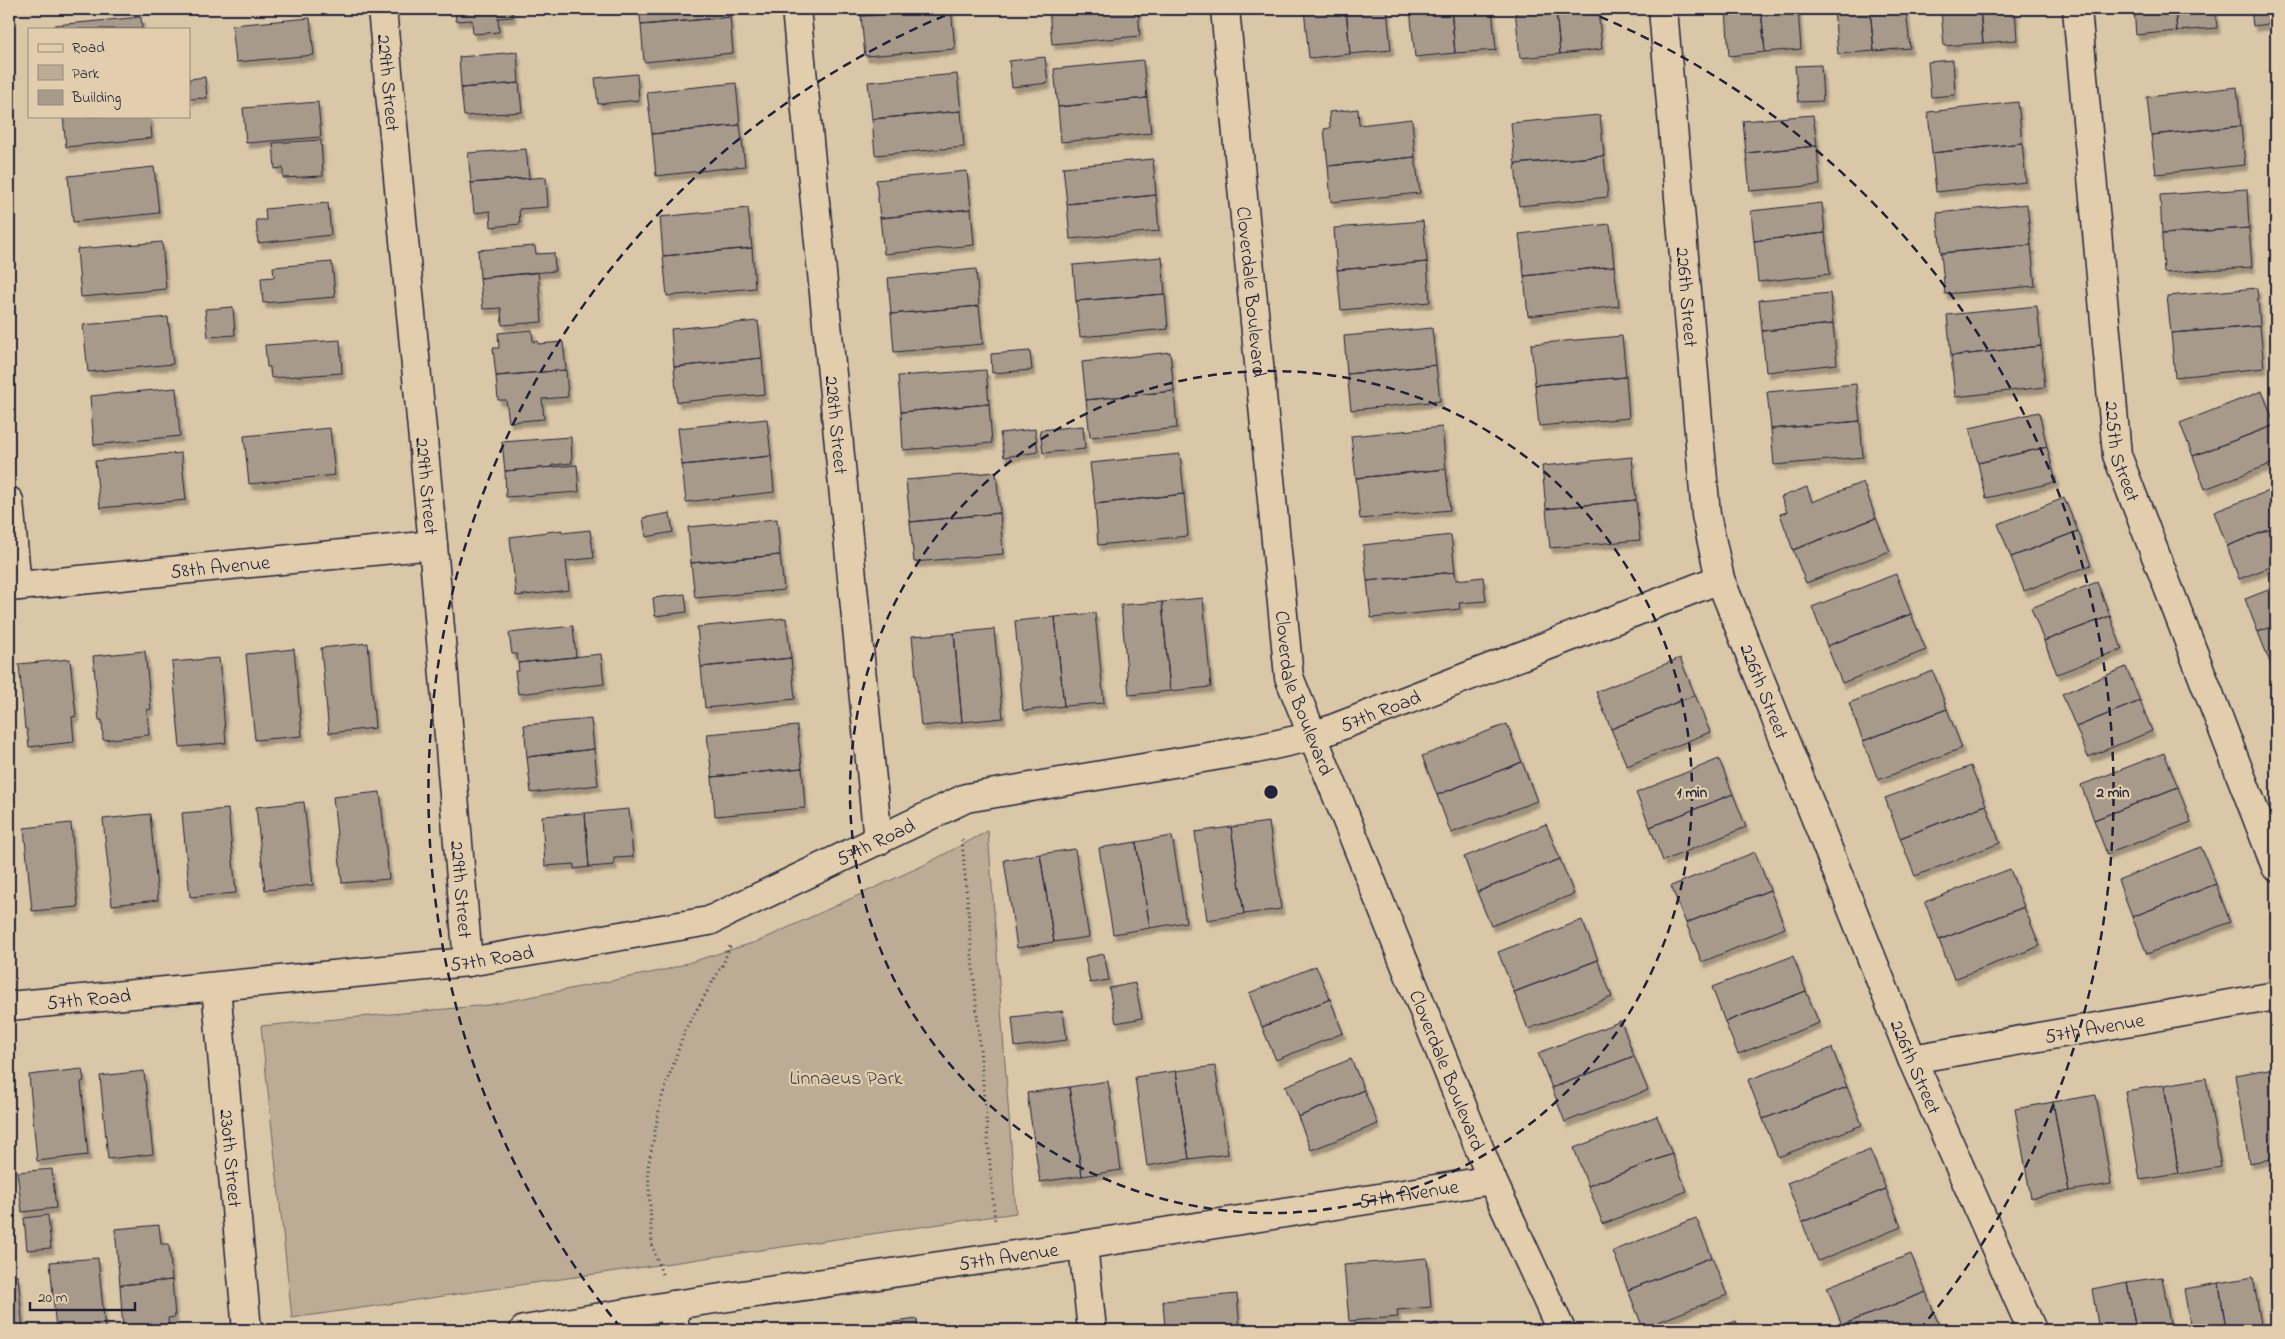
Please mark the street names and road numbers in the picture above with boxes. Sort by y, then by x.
street label: 229th Street [367,33,406,133]
street label: Cloverdale Boulevard [1227,205,1272,379]
street label: 226th Street [1666,246,1704,349]
street label: 228th Street [815,374,854,476]
street label: 225th Street [2095,400,2146,507]
street label: 229th Street [406,436,444,536]
street label: 58th Avenue [169,549,271,588]
street label: Cloverdale Boulevard [1266,609,1339,780]
street label: 226th Street [1730,640,1795,744]
street label: 57th Road [1336,684,1426,741]
street label: 57th Road [832,812,921,875]
street label: 229th Street [441,840,478,940]
street label: 57th Road [449,939,536,981]
street label: 57th Road [45,982,132,1019]
street label: Cloverdale Boulevard [1400,986,1491,1156]
street label: 57th Avenue [2043,1007,2147,1053]
street label: 226th Street [1881,1016,1947,1120]
street label: 230th Street [210,1108,248,1209]
street label: 57th Avenue [1357,1174,1461,1218]
street label: 57th Avenue [957,1237,1061,1280]

